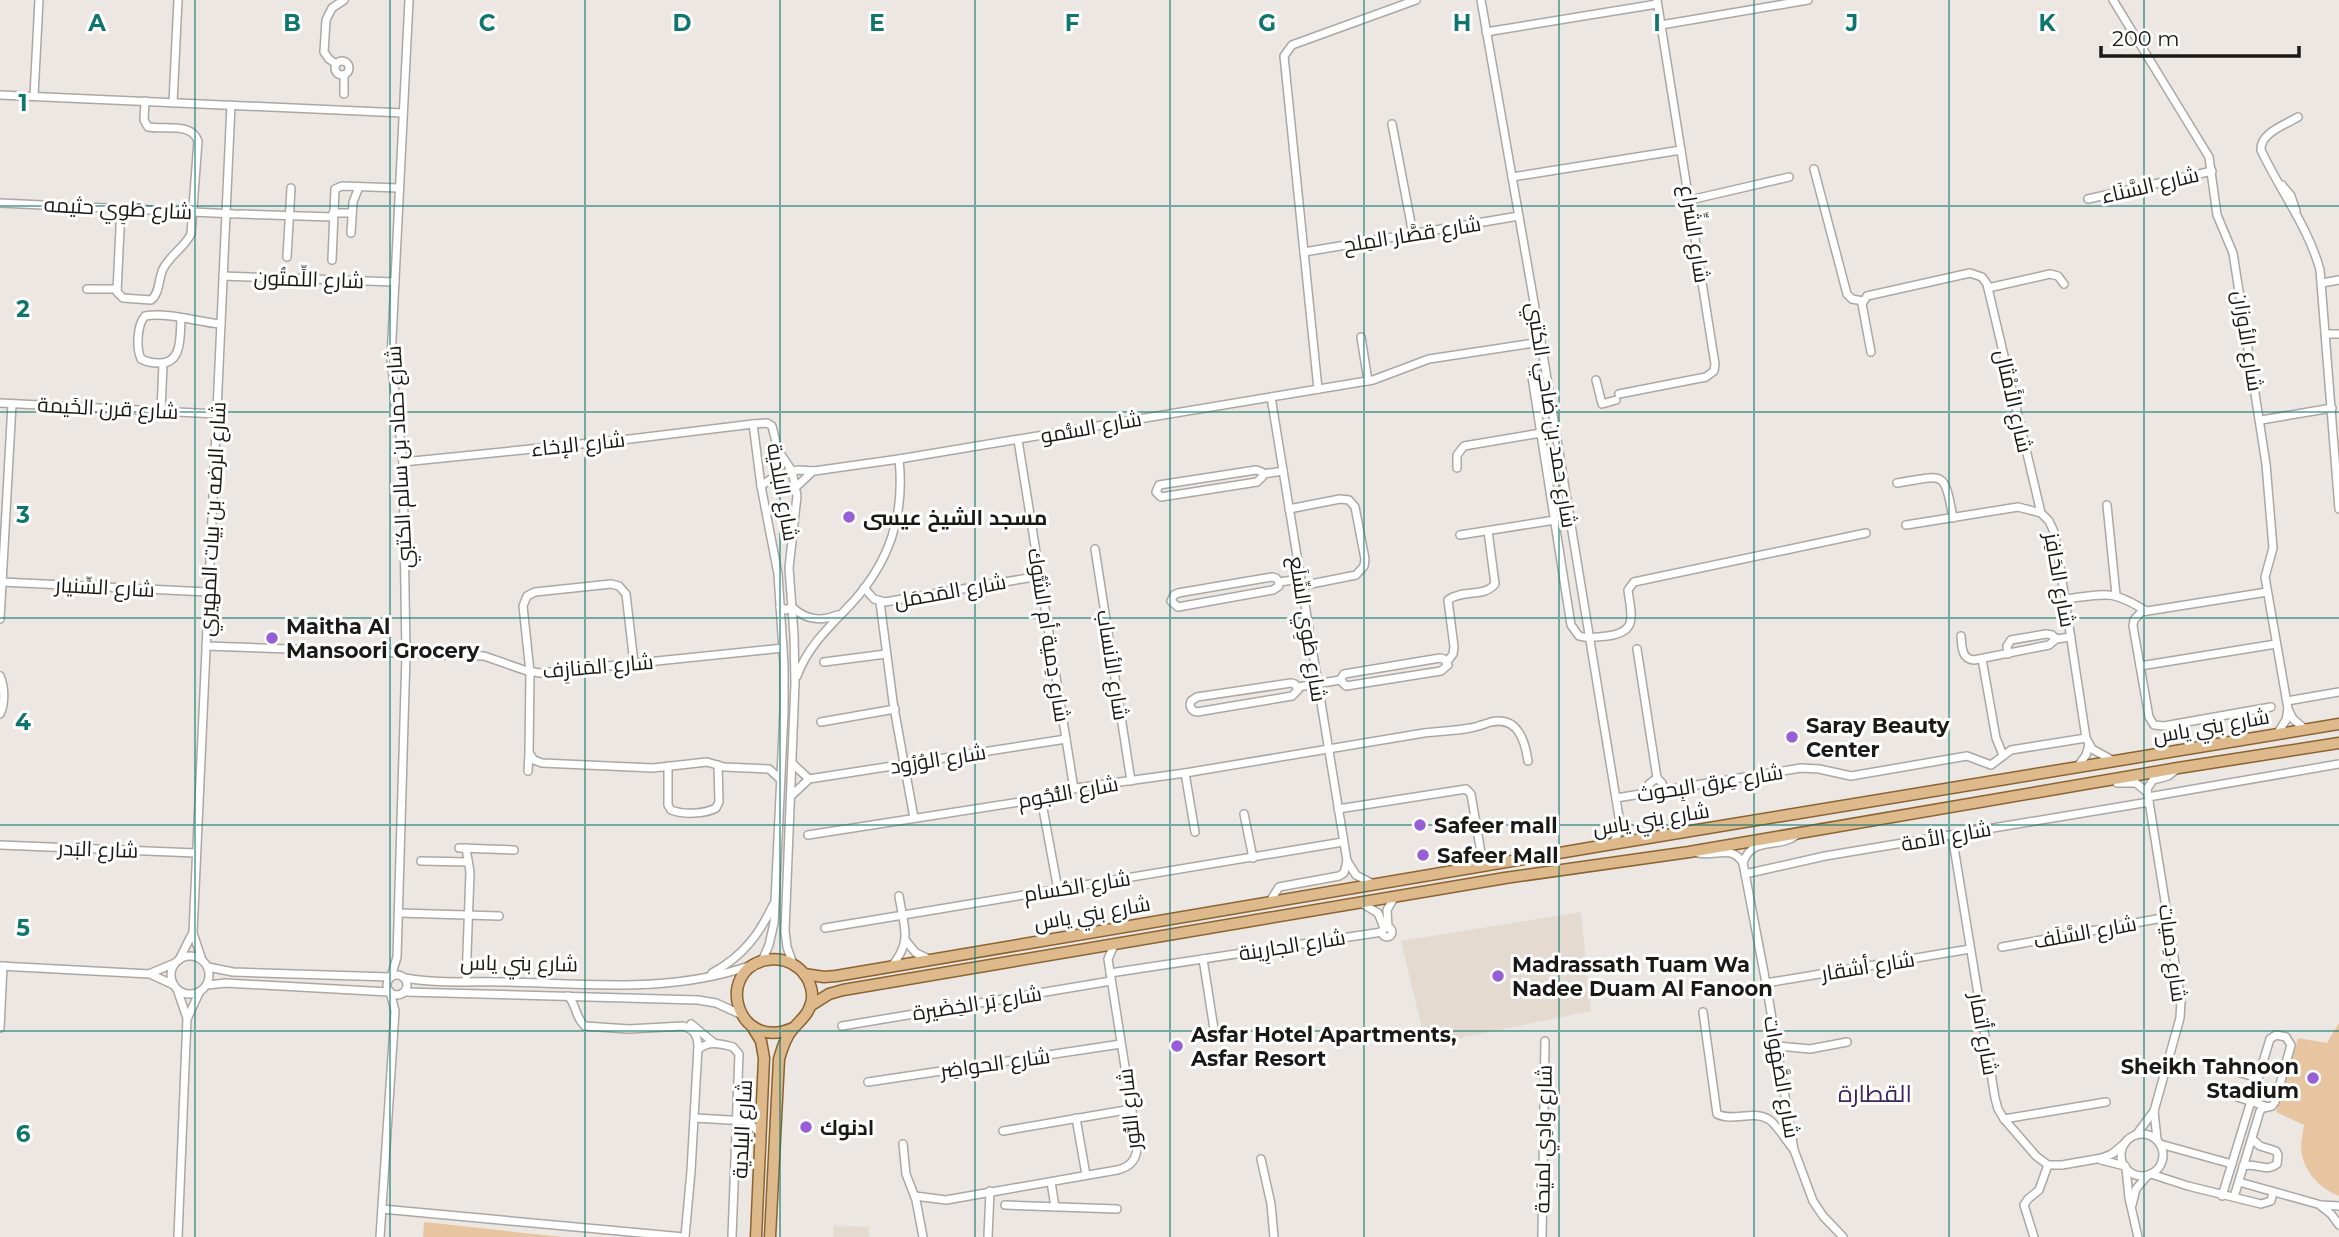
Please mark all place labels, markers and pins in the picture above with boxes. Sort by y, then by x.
place label: مسجد الشيخ عيسى [863,505,1047,532]
marker: مسجد الشيخ عيسى [841,509,857,525]
place label: Maitha Al Mansoori Grocery [286,614,480,663]
marker: Maitha Al Mansoori Grocery [264,630,280,646]
place label: Saray Beauty Center [1806,713,1950,762]
marker: Saray Beauty Center [1784,729,1800,745]
place label: Safeer mall [1434,813,1557,838]
marker: Safeer mall [1412,817,1428,833]
place label: Safeer Mall [1437,843,1559,868]
marker: Safeer Mall [1415,847,1431,863]
place label: Madrassath Tuam Wa Nadee Duam Al Fanoon [1512,952,1773,1001]
marker: Madrassath Tuam Wa Nadee Duam Al Fanoon [1490,968,1506,984]
place label: Asfar Hotel Apartments, Asfar Resort [1190,1022,1457,1071]
marker: Asfar Hotel Apartments, Asfar Resort [1169,1038,1185,1054]
place label: Sheikh Tahnoon Stadium [2121,1054,2299,1103]
marker: Sheikh Tahnoon Stadium [2305,1070,2321,1086]
place label: ادنوك [820,1115,874,1141]
marker: ادنوك [798,1119,814,1135]

